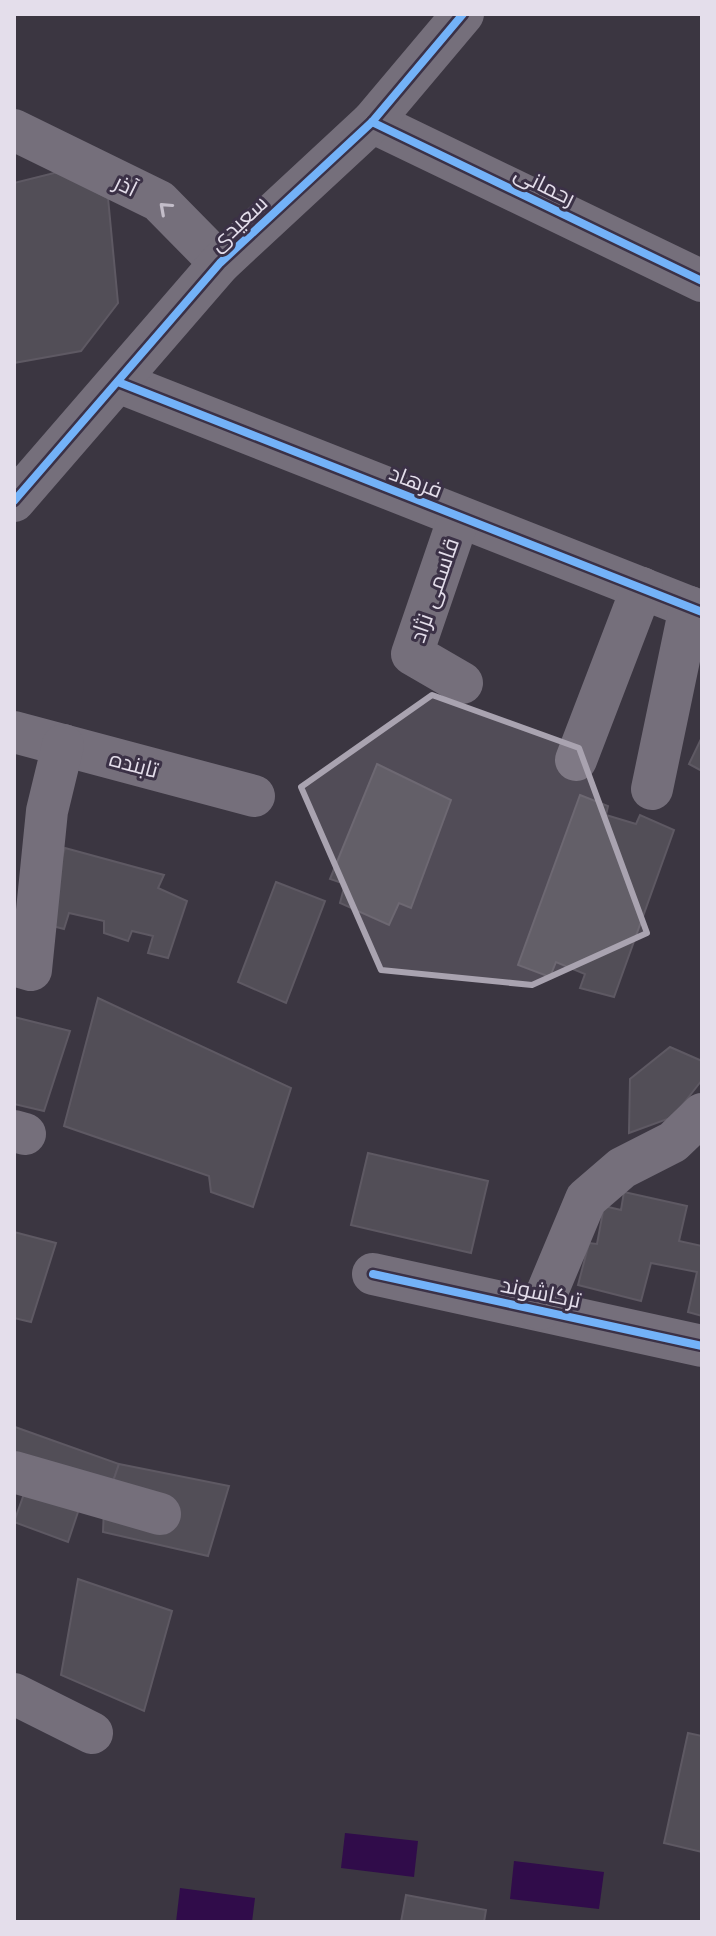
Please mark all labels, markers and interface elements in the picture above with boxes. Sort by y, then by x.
street label: رحمانی [510,160,579,212]
street label: آذر [108,168,141,202]
street label: سعیدی [204,190,273,256]
one-way arrow [160,203,174,217]
street label: فرهاد [386,460,446,503]
street label: قاسمی نژاد [405,535,465,646]
street label: تابنده [107,746,161,783]
street label: ترکاشوند [499,1272,583,1313]

